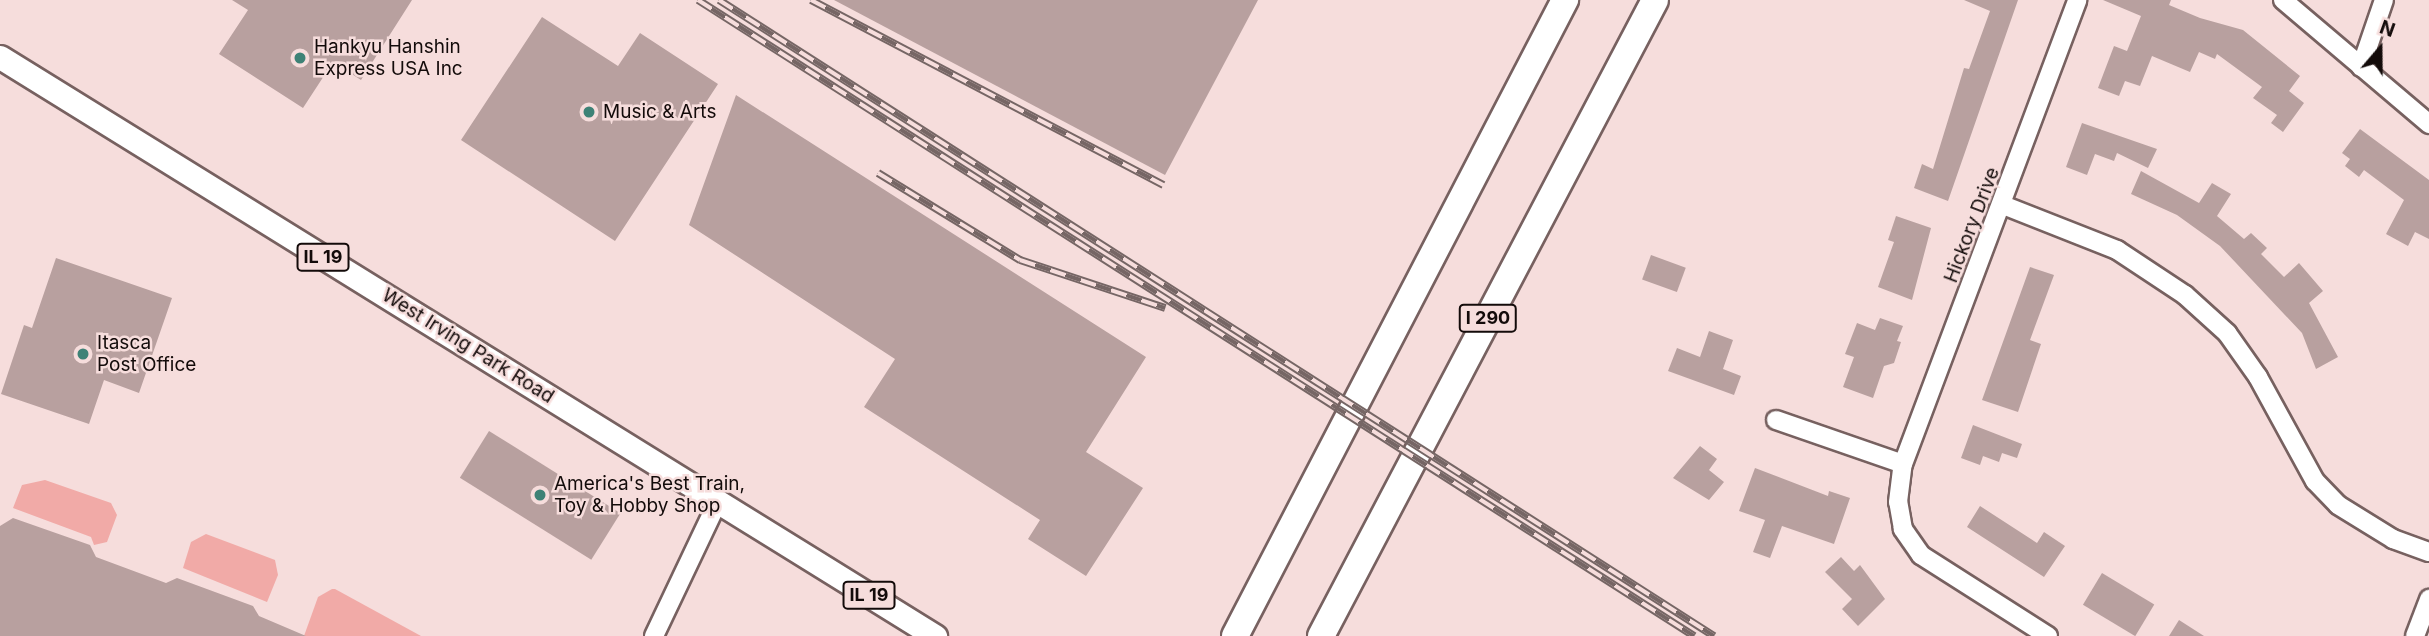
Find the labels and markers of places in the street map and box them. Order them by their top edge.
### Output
place label: Hankyu Hanshin Express USA Inc [314,36,463,80]
marker: Hankyu Hanshin Express USA Inc [292,50,308,66]
place label: Music & Arts [603,101,716,123]
marker: Music & Arts [581,104,597,120]
place label: Itasca Post Office [97,332,196,376]
marker: Itasca Post Office [75,346,91,362]
place label: America's Best Train, Toy & Hobby Shop [554,473,745,517]
marker: America's Best Train, Toy & Hobby Shop [532,487,548,503]

